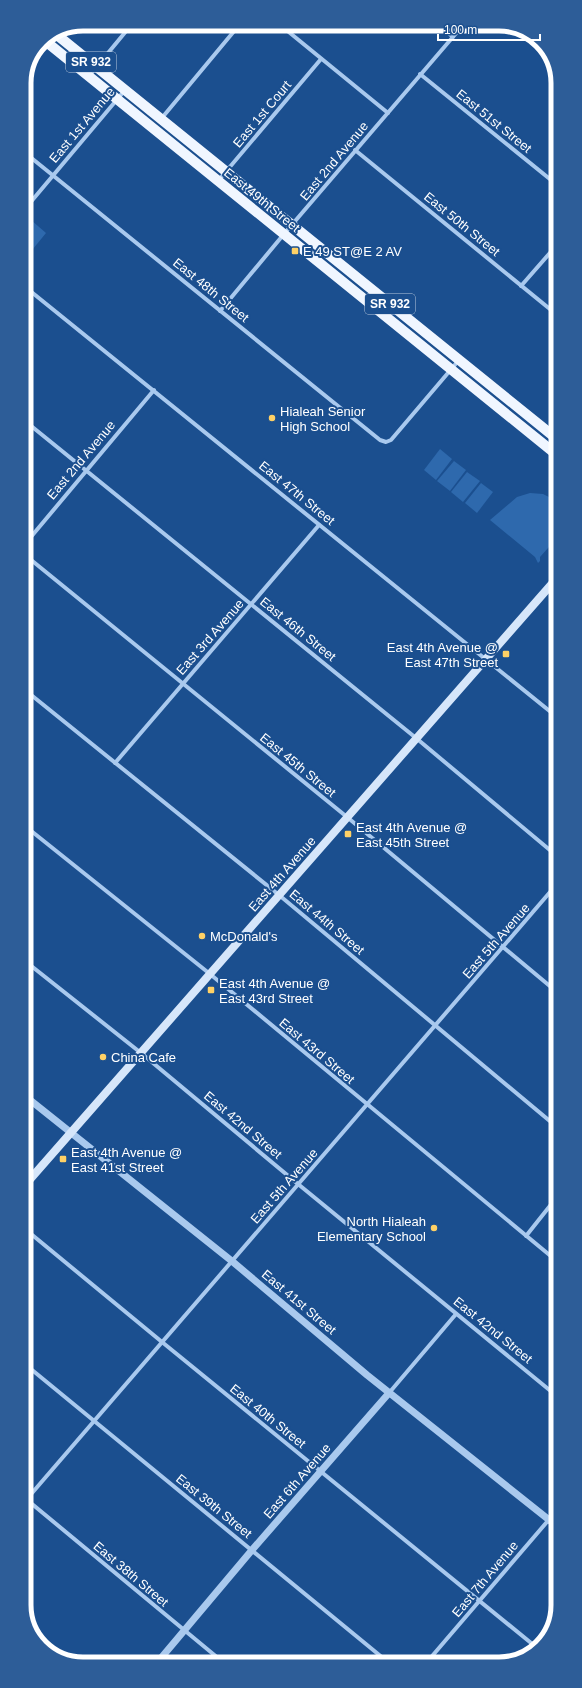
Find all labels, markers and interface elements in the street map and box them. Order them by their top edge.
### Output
scale bar [438,16,540,42]
text: 100 m [444,23,477,37]
road number: SR 932 [66,52,116,72]
street label: East 1st Court [230,77,294,150]
street label: East 1st Avenue [46,84,118,166]
street label: East 51st Street [453,86,535,156]
street label: East 2nd Avenue [297,119,371,203]
street label: East 49th Street [221,165,303,235]
street label: East 50th Street [421,189,503,259]
place label: E 49 ST@E 2 AV [303,244,402,259]
marker: E 49 ST@E 2 AV [290,246,300,256]
street label: East 48th Street [170,255,252,325]
road number: SR 932 [365,294,415,314]
place label: Hialeah Senior High School [280,404,366,434]
marker: Hialeah Senior High School [267,413,277,423]
street label: East 2nd Avenue [44,418,118,502]
street label: East 47th Street [256,458,338,528]
street label: East 46th Street [257,594,339,664]
street label: East 3rd Avenue [173,596,247,678]
place label: East 4th Avenue @ East 47th Street [387,640,498,670]
marker: East 4th Avenue @ East 47th Street [501,649,511,659]
street label: East 45th Street [257,730,339,800]
place label: East 4th Avenue @ East 45th Street [356,820,467,850]
marker: East 4th Avenue @ East 45th Street [343,829,353,839]
street label: East 4th Avenue [245,833,319,915]
street label: East 44th Street [286,886,368,958]
street label: East 5th Avenue [459,900,533,982]
place label: McDonald's [210,929,278,944]
marker: McDonald's [197,931,207,941]
place label: East 4th Avenue @ East 43rd Street [219,976,330,1006]
marker: East 4th Avenue @ East 43rd Street [206,985,216,995]
street label: East 43rd Street [276,1015,358,1087]
place label: China Cafe [111,1050,176,1065]
marker: China Cafe [98,1052,108,1062]
street label: East 42nd Street [201,1088,285,1162]
place label: East 4th Avenue @ East 41st Street [71,1145,182,1175]
street label: East 5th Avenue [247,1145,321,1227]
marker: East 4th Avenue @ East 41st Street [58,1154,68,1164]
place label: North Hialeah Elementary School [317,1214,426,1244]
marker: North Hialeah Elementary School [429,1223,439,1233]
street label: East 41st Street [259,1267,340,1338]
street label: East 42nd Street [451,1294,536,1367]
street label: East 40th Street [227,1381,309,1451]
street label: East 6th Avenue [260,1440,334,1522]
street label: East 39th Street [173,1471,255,1541]
street label: East 38th Street [90,1538,172,1610]
street label: East 7th Avenue [449,1538,521,1620]

